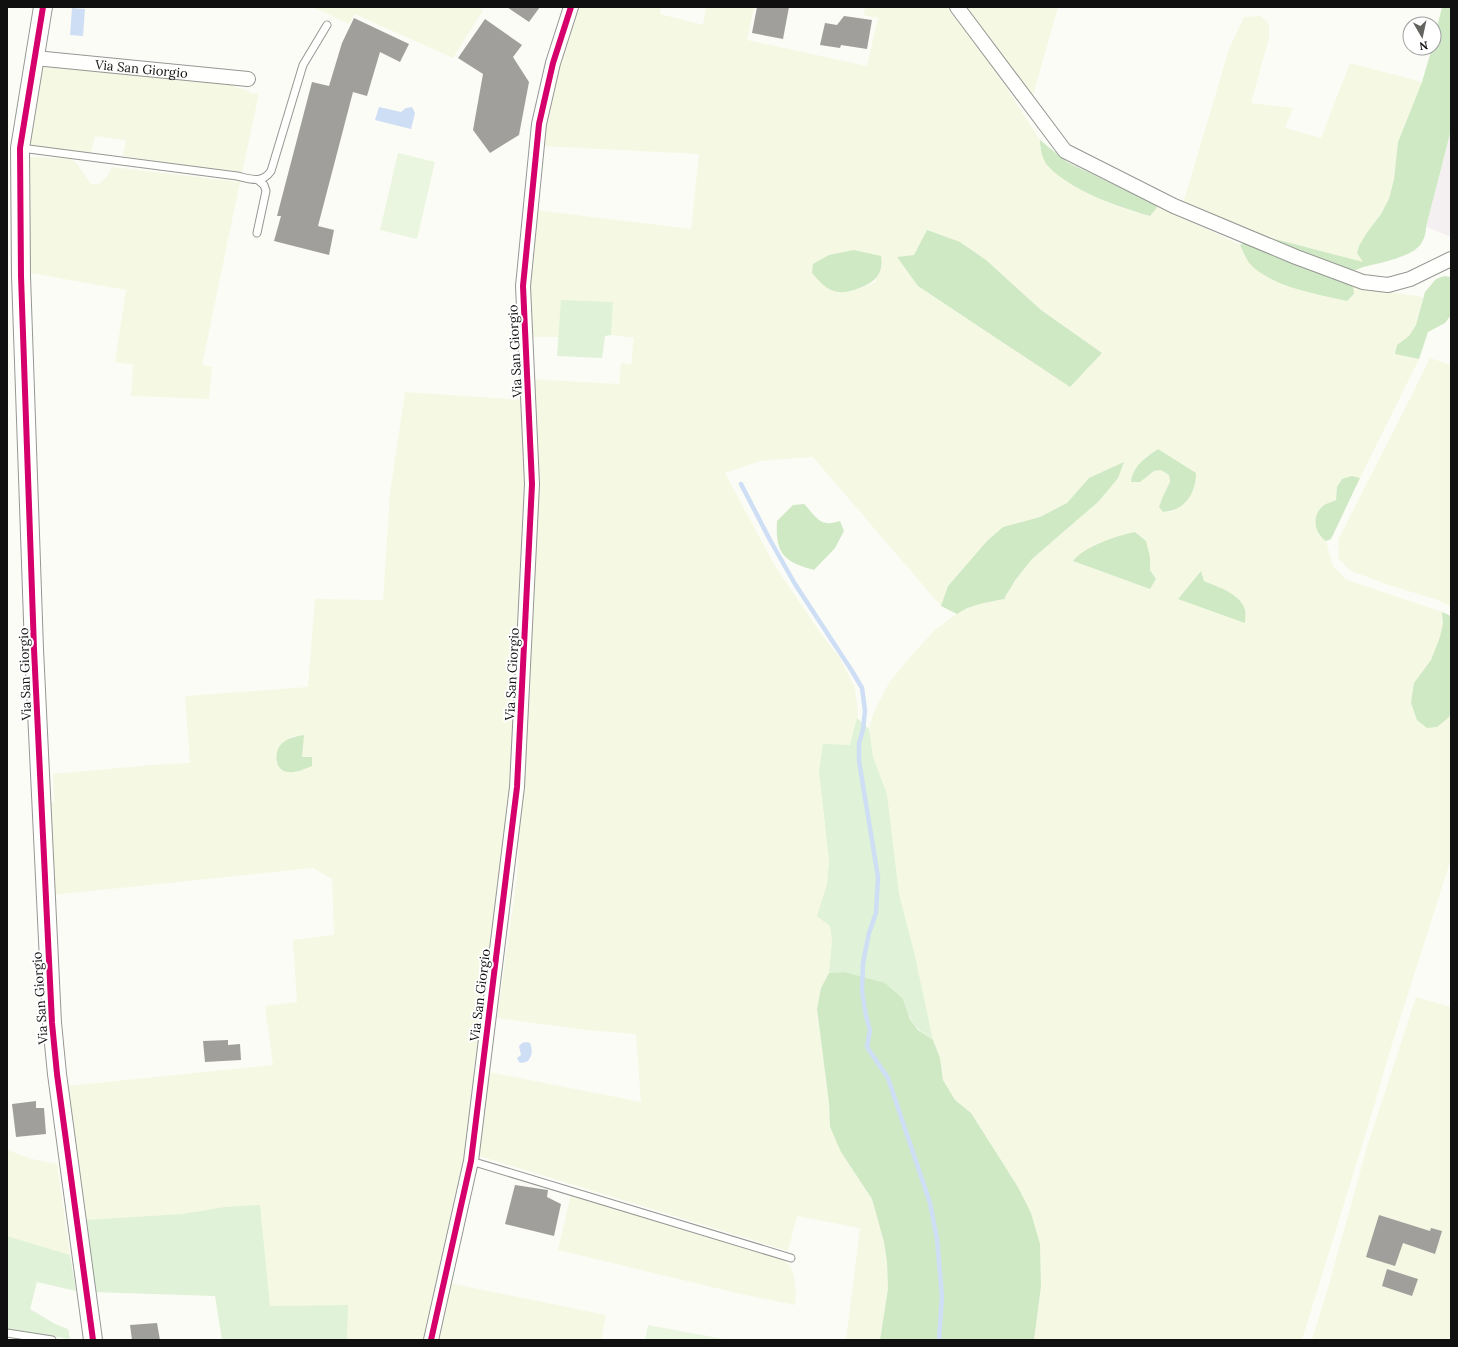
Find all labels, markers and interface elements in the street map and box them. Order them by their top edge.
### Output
north arrow [1402,16,1442,56]
text: N [1418,38,1429,54]
street label: Via San Giorgio [93,55,189,82]
street label: Via San Giorgio [504,304,526,399]
street label: Via San Giorgio [15,627,35,722]
street label: Via San Giorgio [501,627,523,722]
street label: Via San Giorgio [466,947,494,1043]
street label: Via San Giorgio [28,951,52,1046]

